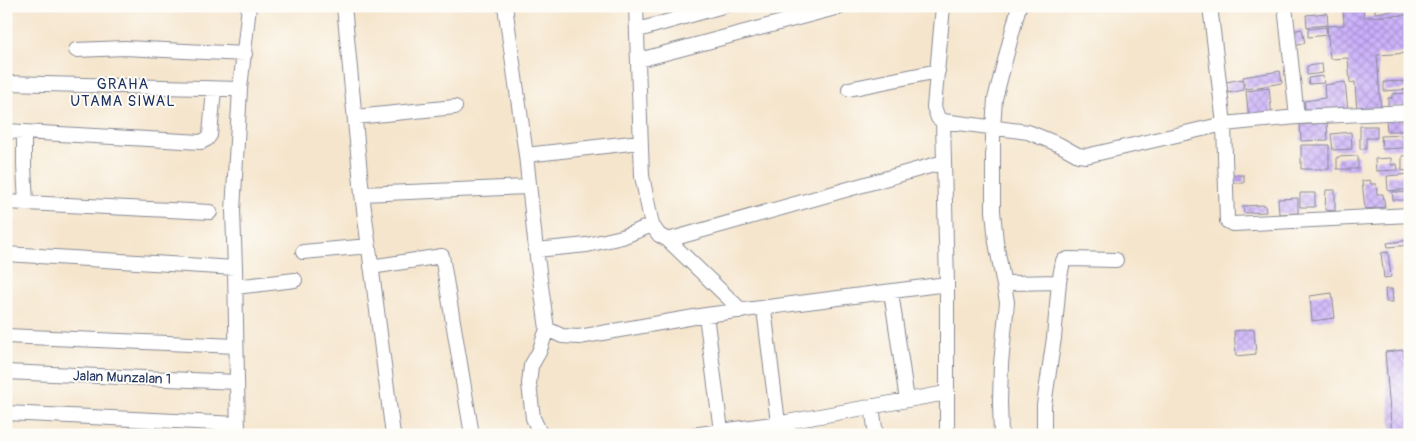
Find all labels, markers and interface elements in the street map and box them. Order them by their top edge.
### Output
district label: GRAHA UTAMA SIWAL [70,75,176,111]
street label: Jalan Munzalan 1 [73,367,171,388]

